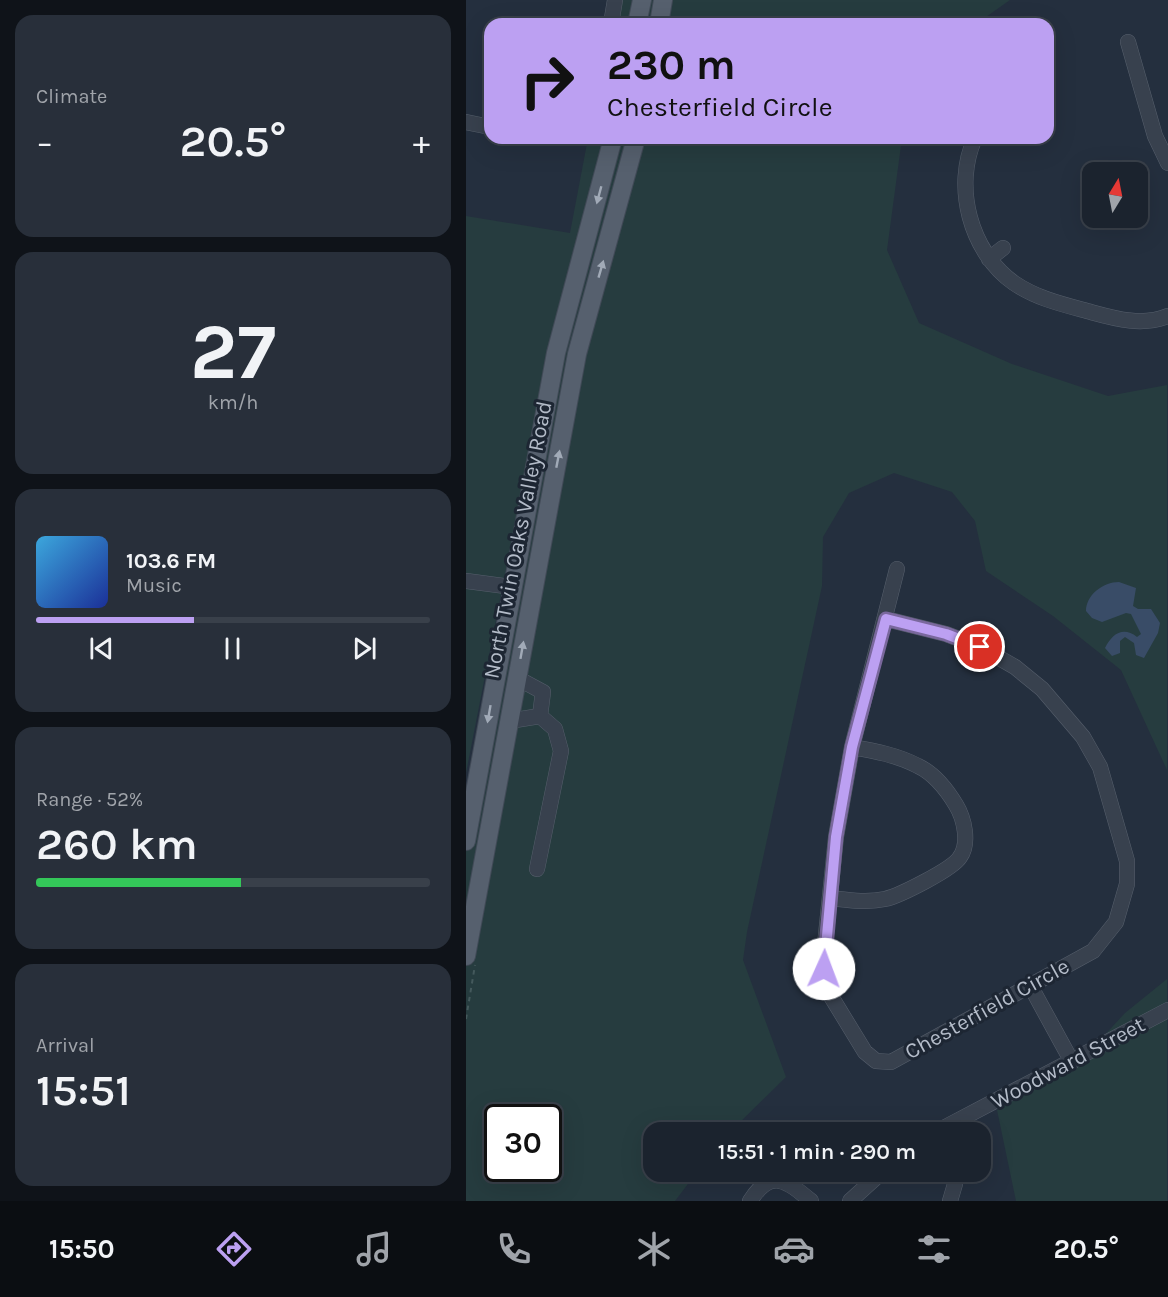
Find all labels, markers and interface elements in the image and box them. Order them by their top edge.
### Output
text: 230 m [607,40,736,90]
icon: right [508,42,586,120]
text: Climate [36,85,107,108]
text: Chesterfield Circle [607,91,833,123]
text: 20.5° [180,115,286,167]
text: − [36,123,53,161]
text: + [413,123,430,161]
north arrow [1082,162,1148,228]
map controls [1082,162,1148,228]
one-way arrow [593,186,603,204]
one-way arrow [597,260,607,278]
text: 27 [190,306,276,398]
text: km/h [208,391,258,414]
street label: North Twin Oaks Valley Road [478,399,558,681]
one-way arrow [554,449,563,468]
text: 103.6 FM [126,548,216,574]
text: Music [126,574,182,597]
pin [954,621,1005,672]
icon: arrive [963,630,996,663]
icon: previous [85,632,118,665]
icon: pause [216,632,249,665]
icon: next [348,632,381,665]
one-way arrow [518,641,527,660]
one-way arrow [484,705,493,724]
text: Range · 52% [36,788,143,811]
text: 260 km [36,818,198,870]
position arrow [792,937,856,1001]
street label: Chesterfield Circle [900,953,1074,1065]
street label: Woodward Street [987,1011,1149,1115]
text: Arrival [36,1034,95,1057]
text: 15:51 [36,1064,131,1116]
speed limit sign: 30 [484,1104,562,1182]
text: 15:51 · 1 min · 290 m [718,1139,916,1165]
icon: directions [213,1228,255,1270]
icon: music [353,1228,395,1270]
icon: phone [493,1228,535,1270]
icon: climate [633,1228,675,1270]
icon: car [773,1228,815,1270]
icon: filters [913,1228,955,1270]
text: 15:50 [49,1233,114,1265]
text: 20.5° [1053,1233,1119,1265]

